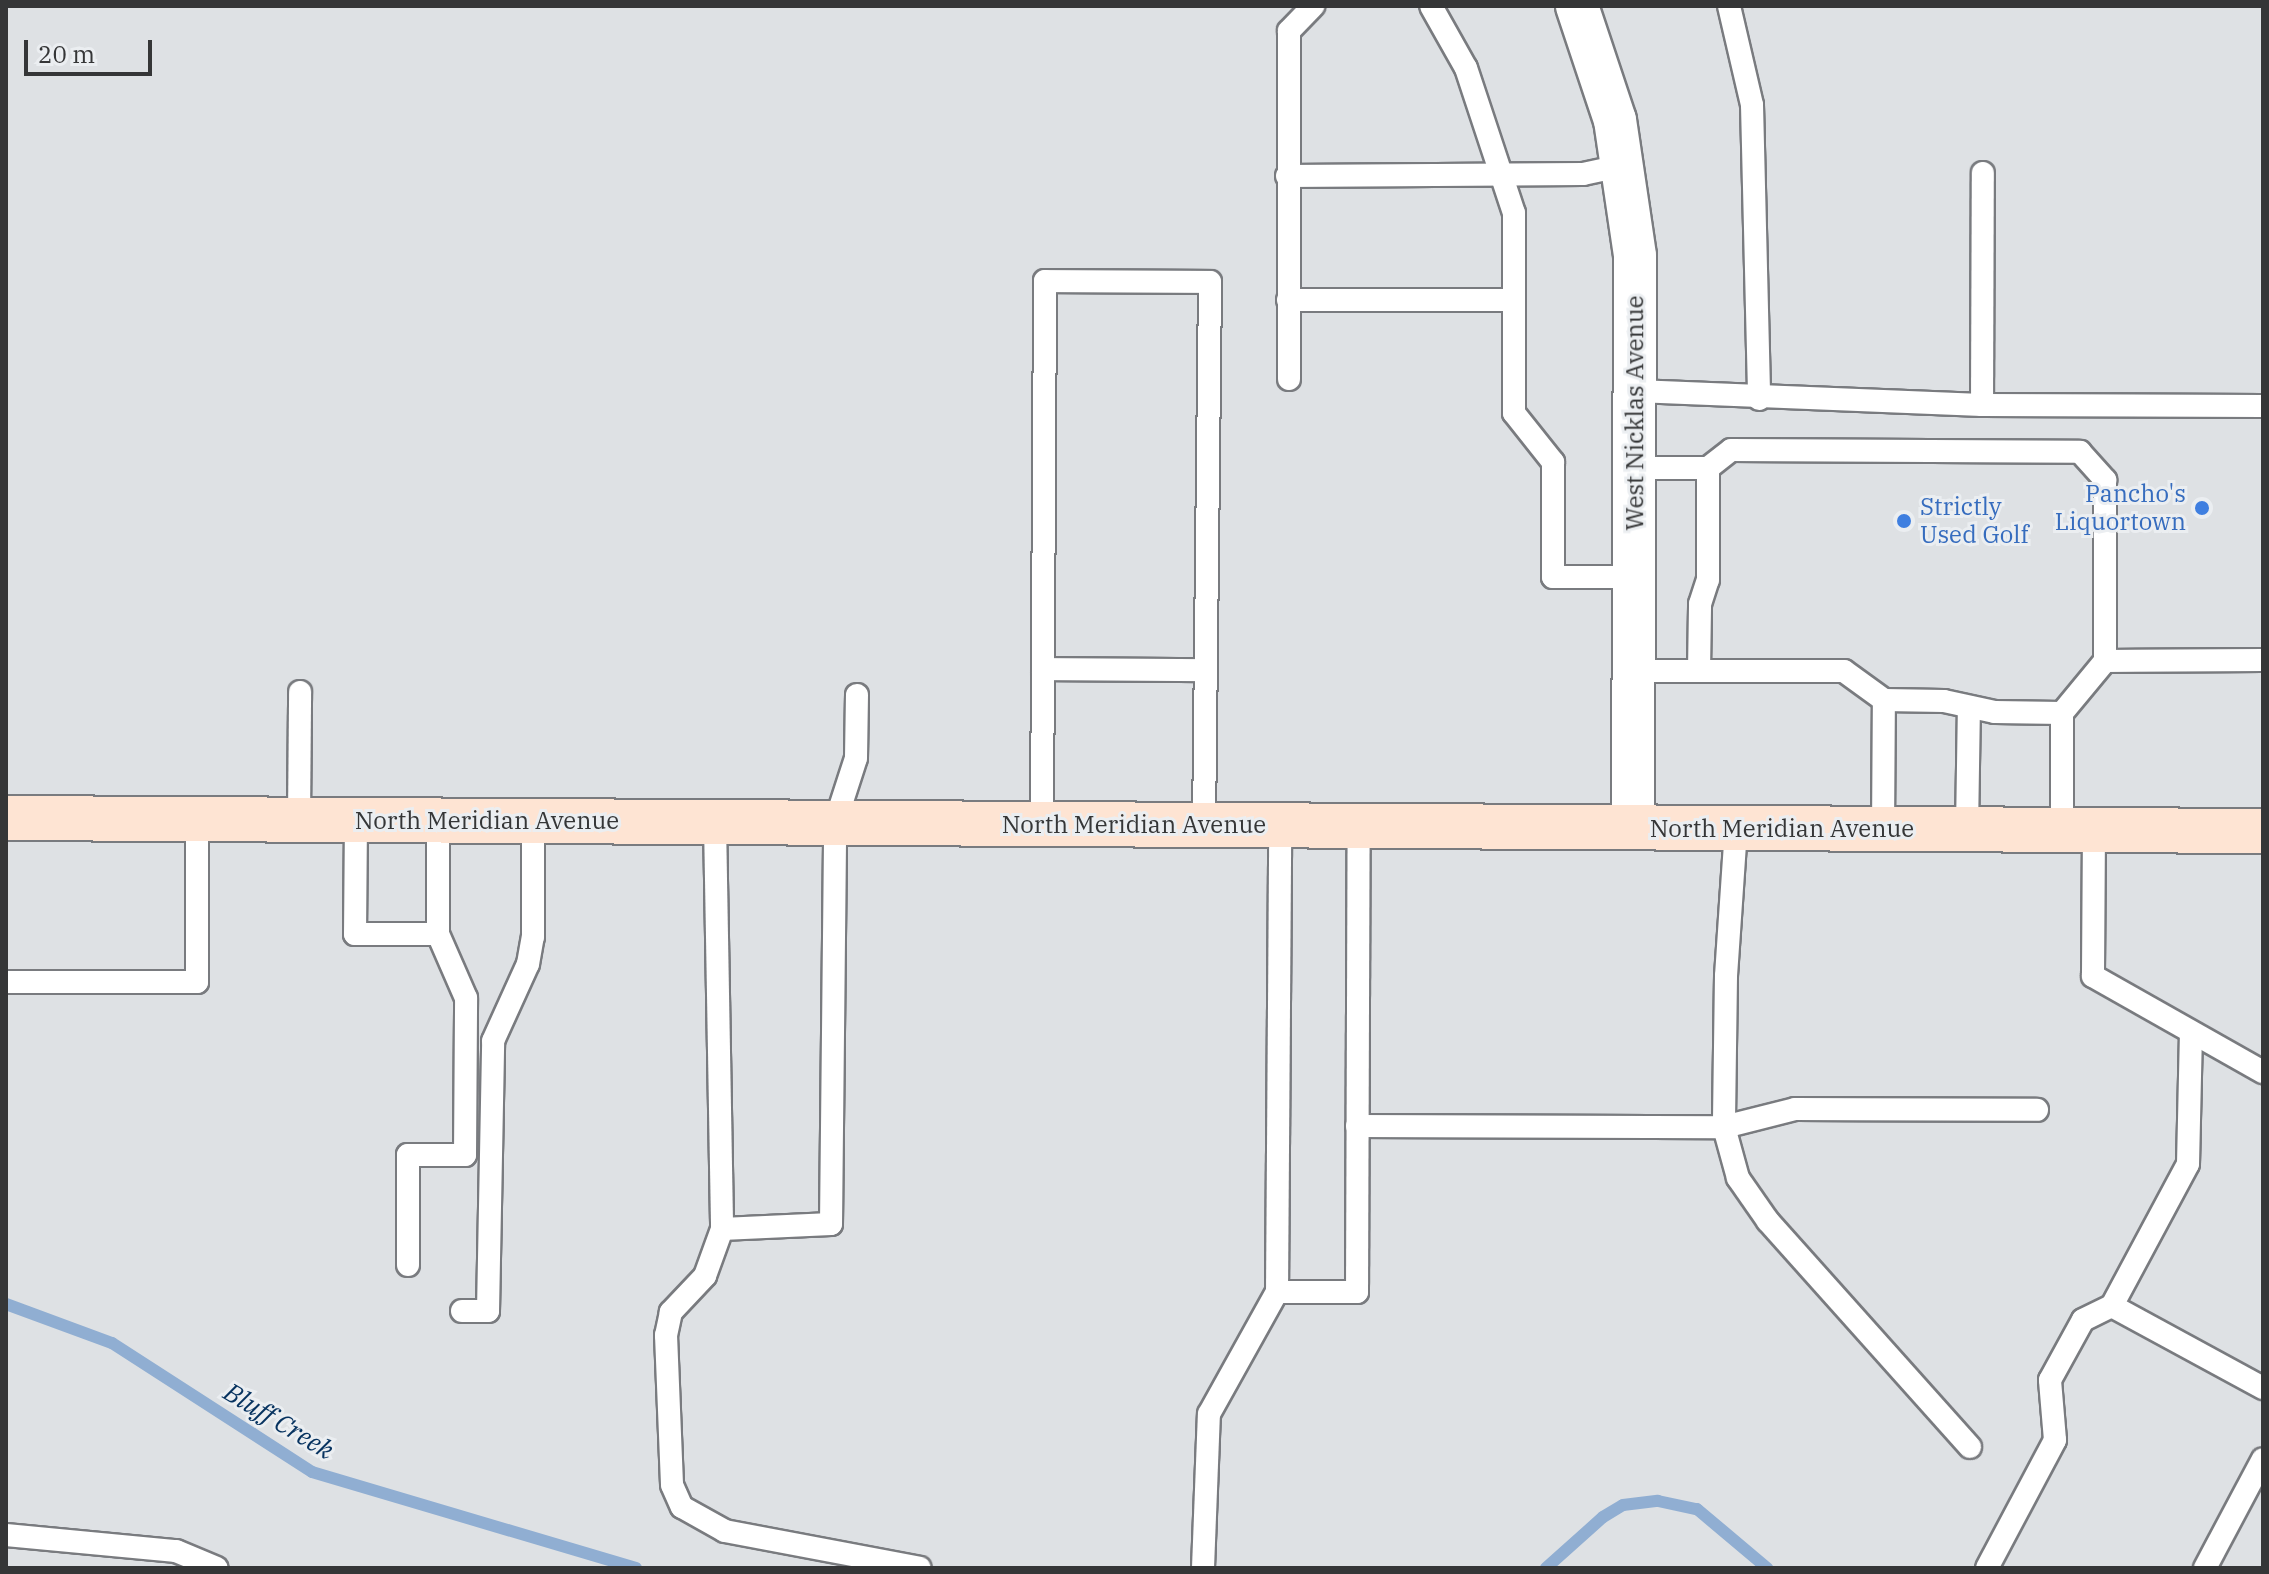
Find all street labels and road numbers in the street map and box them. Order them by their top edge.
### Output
street label: West Nicklas Avenue [1621,295,1649,531]
street label: North Meridian Avenue [355,807,619,835]
street label: North Meridian Avenue [1002,811,1266,839]
street label: North Meridian Avenue [1650,815,1914,843]

